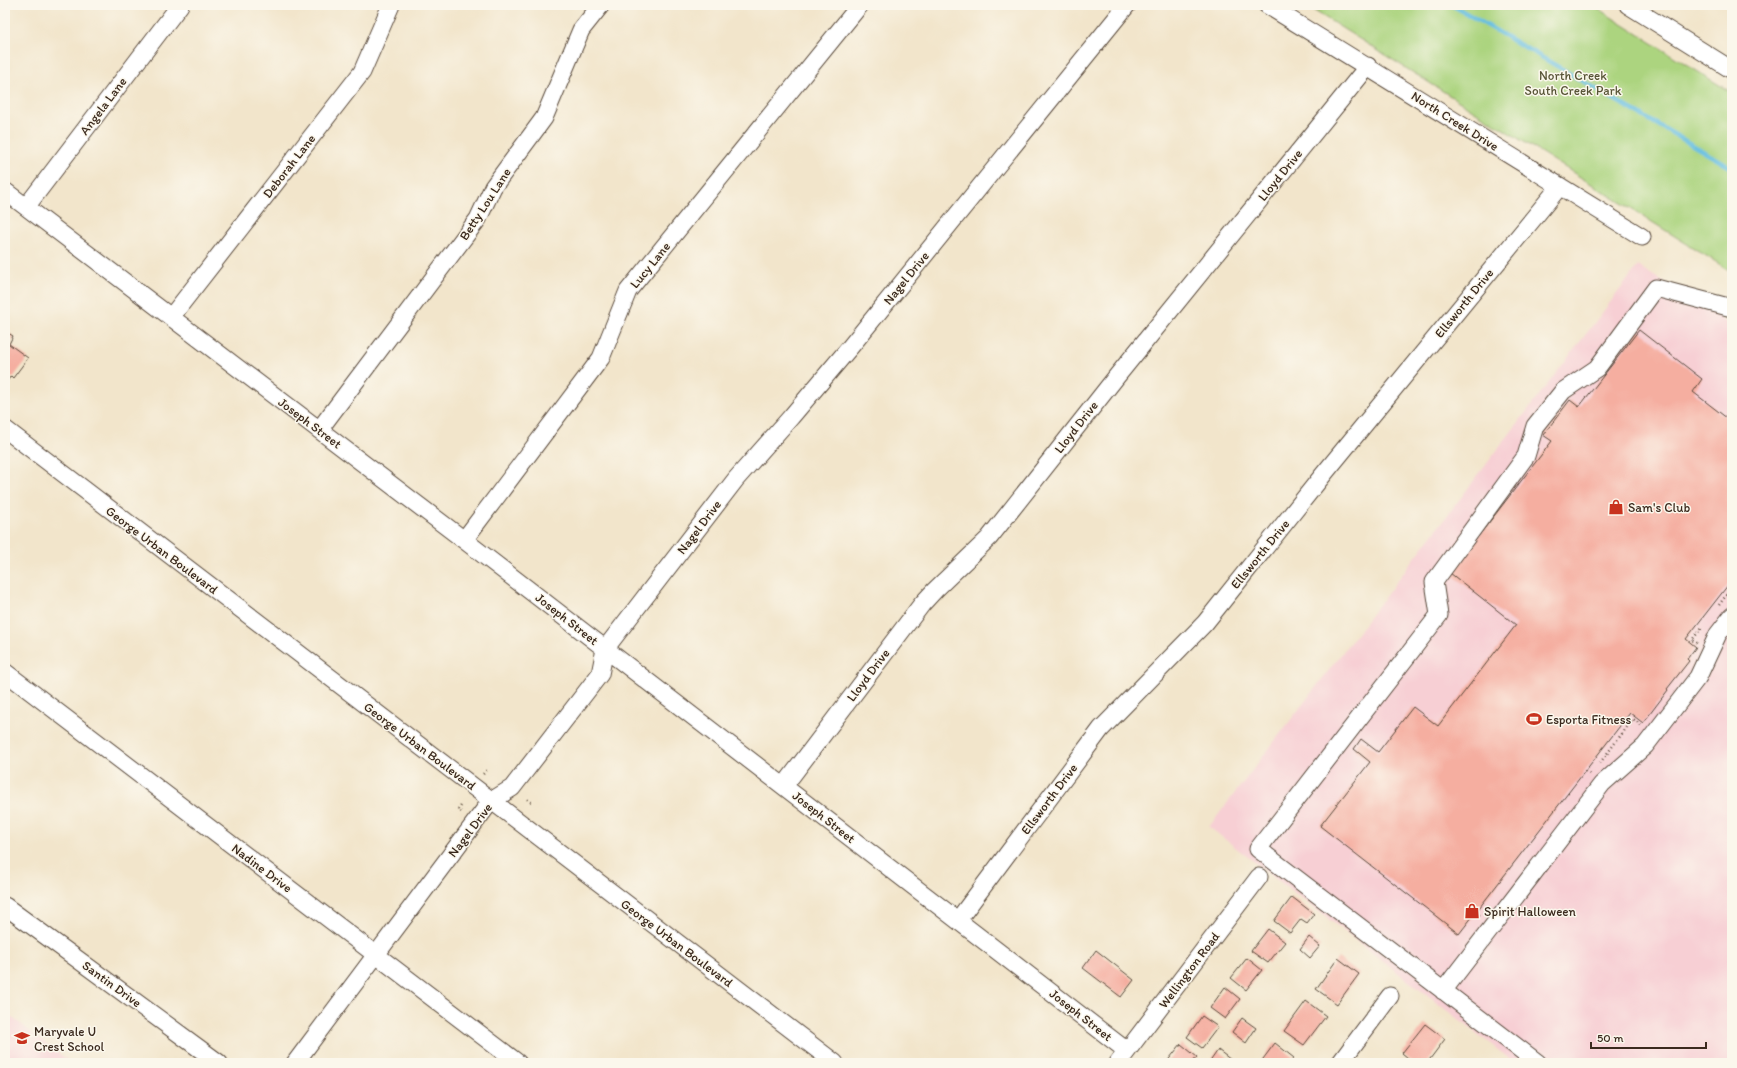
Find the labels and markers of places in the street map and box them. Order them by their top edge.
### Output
shop icon: Sam's Club [1607,498,1625,516]
place label: Sam's Club [1628,500,1690,515]
sports icon: Esporta Fitness [1525,710,1543,728]
place label: Esporta Fitness [1546,712,1632,727]
shop icon: Spirit Halloween [1463,902,1481,920]
place label: Spirit Halloween [1484,904,1577,919]
place label: Maryvale U Crest School [34,1024,105,1054]
school or university icon: Maryvale U Crest School [13,1029,31,1047]

